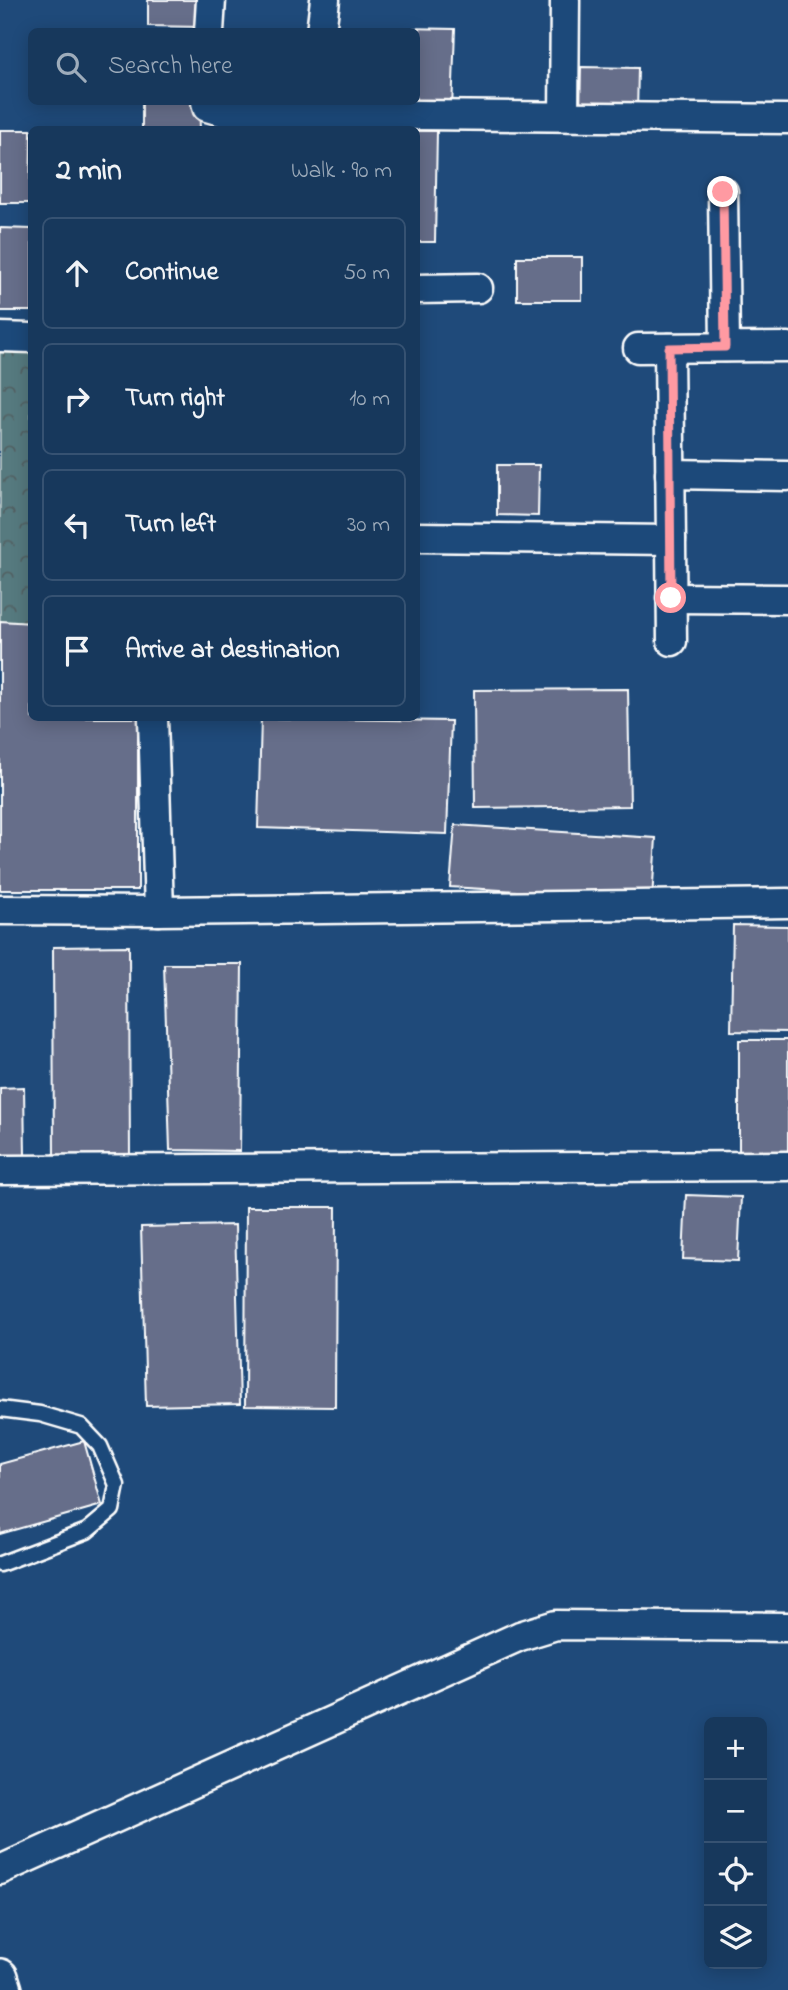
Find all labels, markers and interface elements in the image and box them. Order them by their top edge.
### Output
search box [28,28,420,105]
icon: search [52,48,90,86]
text: Search here [108,48,233,86]
text: 2 min [56,150,122,194]
text: Walk · 90 m [291,155,392,188]
route end [707,176,738,207]
icon: ahead [58,254,96,292]
text: Continue [125,254,218,292]
text: 50 m [343,257,390,290]
icon: right [58,380,96,418]
text: Turn right [125,380,225,418]
text: 10 m [349,383,390,416]
icon: left [58,506,96,544]
text: Turn left [125,506,216,544]
text: 30 m [347,509,390,542]
route start [655,582,686,613]
icon: arrive [58,632,96,670]
text: Arrive at destination [125,632,340,670]
map controls [704,1717,767,1969]
button: + [704,1717,767,1780]
button: − [704,1780,767,1843]
button: locate [704,1843,767,1906]
button: layers [704,1906,767,1969]

